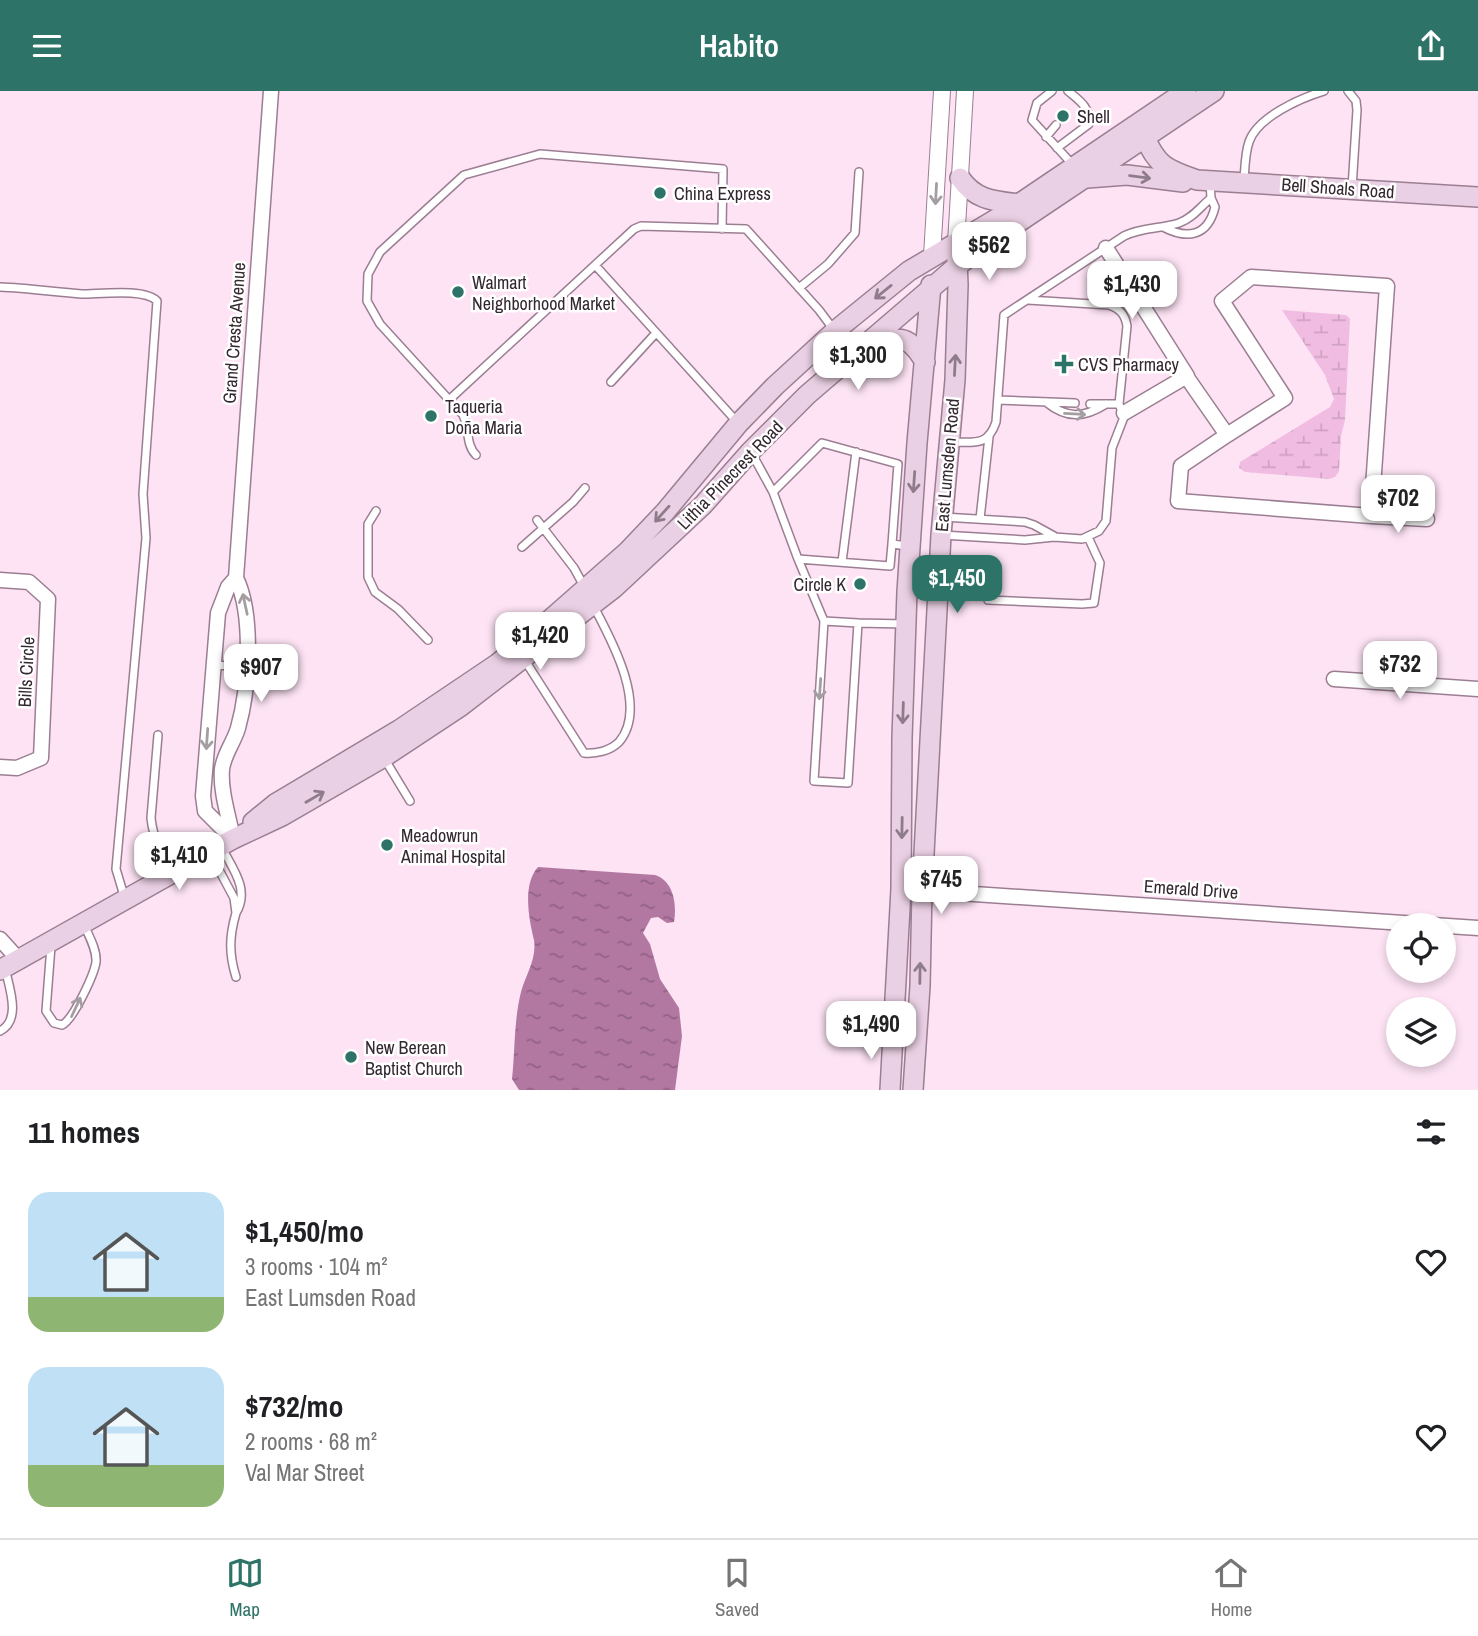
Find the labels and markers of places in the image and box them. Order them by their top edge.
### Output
place label: Shell [1077,104,1110,129]
marker: Shell [1055,108,1071,124]
place label: China Express [674,181,771,206]
marker: China Express [652,185,668,201]
pin: $562 [948,223,1030,282]
pin: $1,430 [1075,261,1189,321]
place label: Walmart Neighborhood Market [472,270,615,316]
marker: Walmart Neighborhood Market [450,284,466,300]
pin: $1,300 [801,333,915,392]
place label: CVS Pharmacy [1078,352,1180,377]
marker: CVS Pharmacy [1056,356,1072,372]
place label: Taqueria Doña Maria [445,394,522,440]
marker: Taqueria Doña Maria [423,408,439,424]
pin: $702 [1357,475,1439,535]
pin: $1,450 [900,555,1014,615]
place label: Circle K [794,572,846,597]
marker: Circle K [852,576,868,592]
pin: $1,420 [483,613,597,672]
pin: $732 [1359,641,1441,701]
pin: $907 [220,645,302,704]
place label: Meadowrun Animal Hospital [400,823,505,869]
pin: $1,410 [122,833,236,892]
marker: Meadowrun Animal Hospital [379,837,395,853]
pin: $745 [900,857,982,916]
pin: $1,490 [814,1002,928,1061]
place label: New Berean Baptist Church [365,1035,463,1081]
marker: New Berean Baptist Church [343,1049,359,1065]

